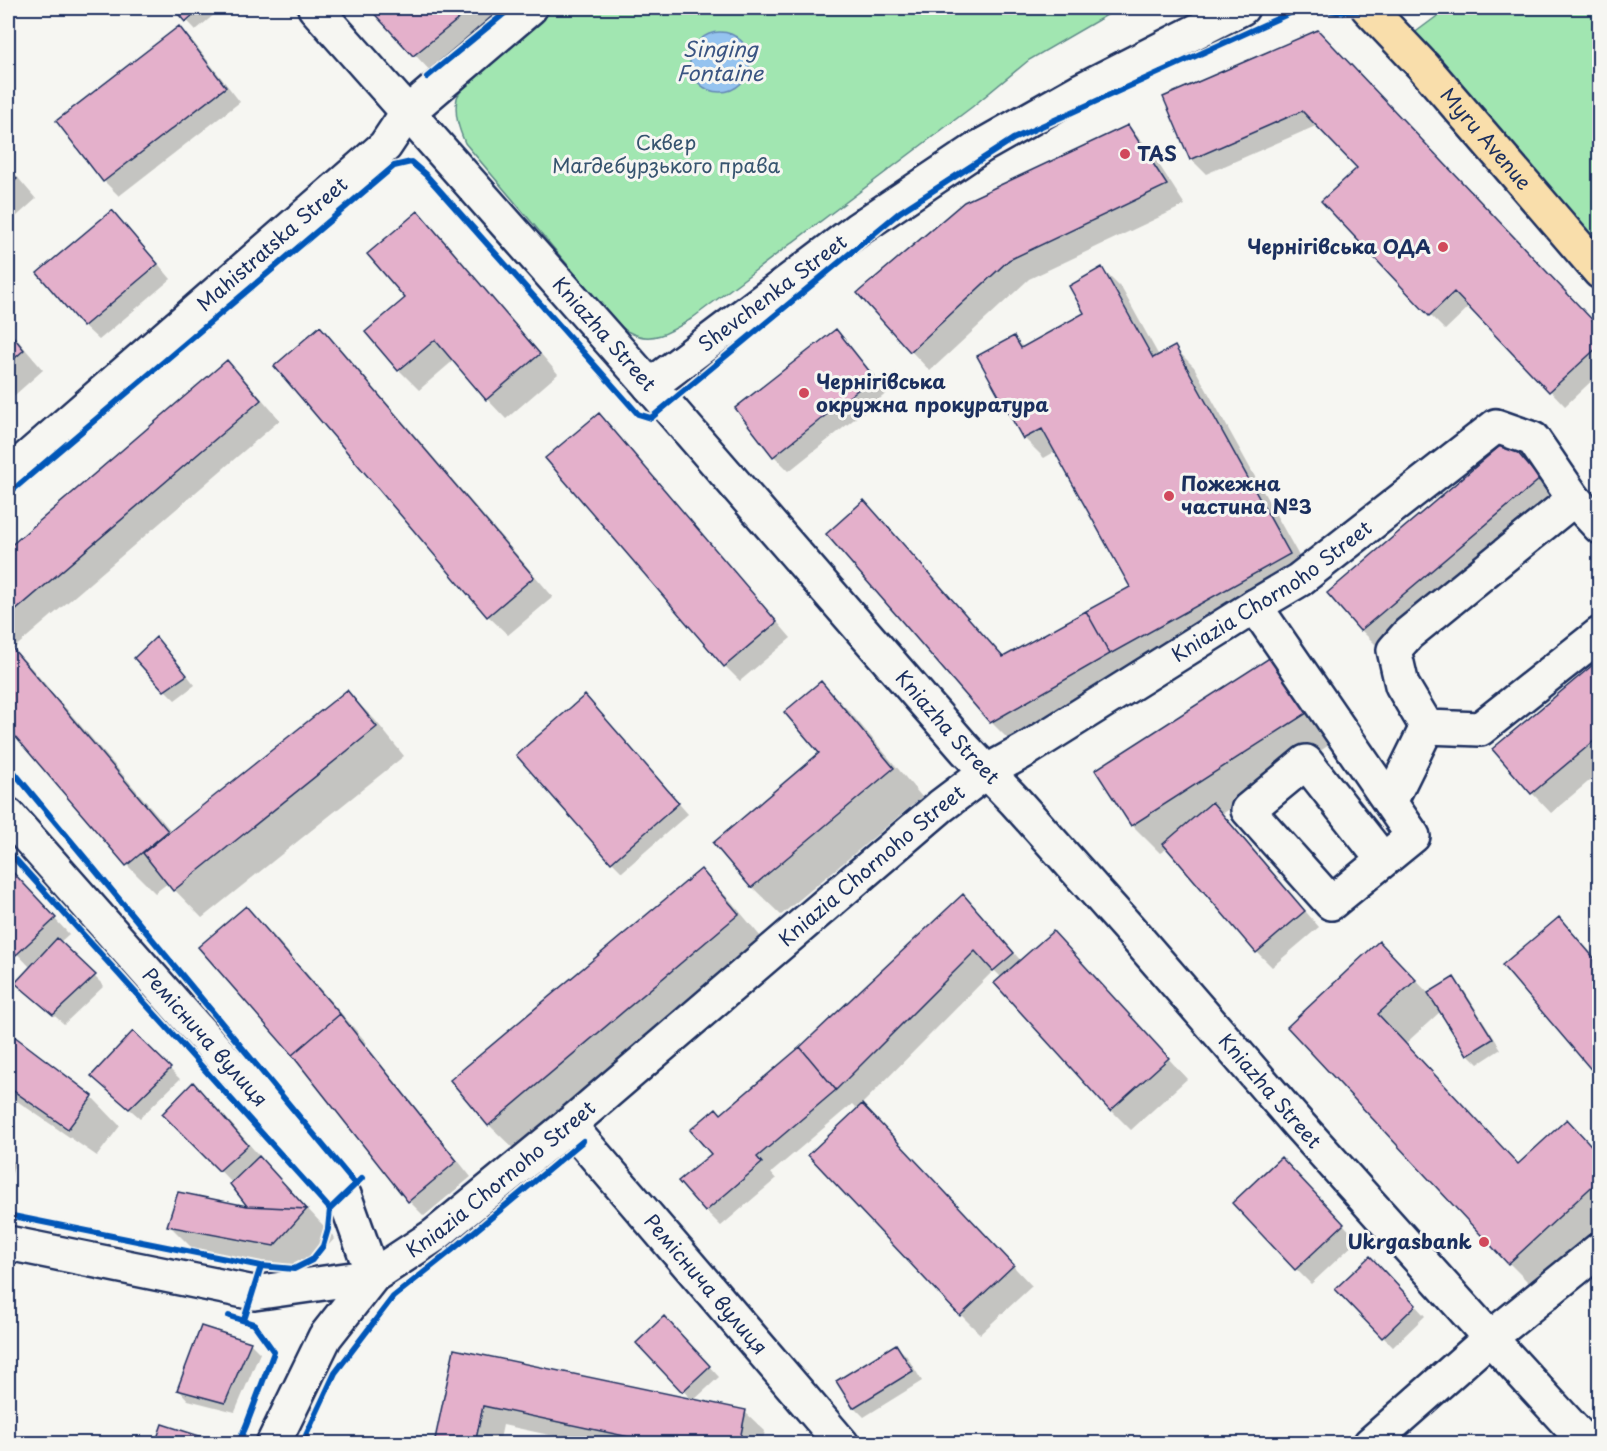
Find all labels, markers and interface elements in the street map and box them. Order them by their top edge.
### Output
water label: Singing Fontaine [677,32,765,88]
street label: Myru Avenue [1434,80,1539,196]
park label: Сквер Магдебурзького права [552,127,781,180]
place label: TAS [1137,138,1177,168]
marker: TAS [1118,147,1132,161]
street label: Mahistratska Street [190,169,354,318]
street label: Shevchenka Street [692,226,853,358]
place label: Чернігівська ОДА [1247,231,1431,261]
marker: Чернігівська ОДА [1436,240,1450,254]
street label: Kniazha Street [546,270,664,397]
place label: Чернігівська окружна прокуратура [816,366,1049,419]
marker: Чернігівська окружна прокуратура [797,386,811,400]
place label: Пожежна частина №3 [1181,468,1312,521]
marker: Пожежна частина №3 [1162,489,1176,503]
street label: Kniazia Chornoho Street [1165,513,1378,669]
street label: Kniazha Street [889,663,1007,791]
street label: Kniazia Chornoho Street [772,777,971,953]
street label: Реміснича вулиця [136,961,275,1113]
street label: Kniazha Street [1212,1026,1329,1155]
street label: Kniazia Chornoho Street [399,1093,602,1264]
street label: Реміснича вулиця [637,1207,775,1361]
place label: Ukrgasbank [1347,1226,1473,1256]
marker: Ukrgasbank [1477,1235,1491,1249]

